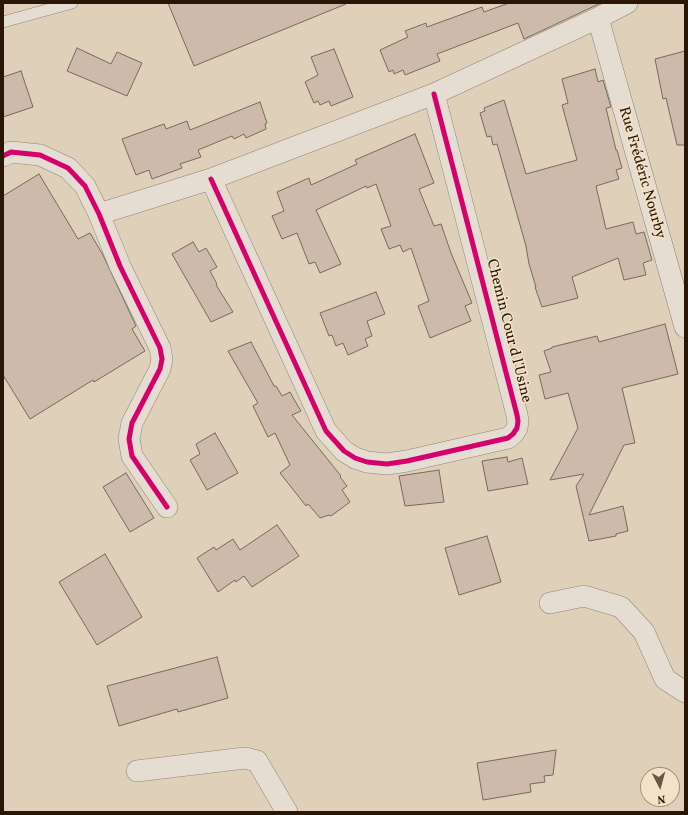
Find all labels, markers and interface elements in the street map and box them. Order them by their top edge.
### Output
street label: Rue Frédéric Nourby [614,105,668,241]
street label: Chemin Cour d l'Usine [481,257,535,405]
north arrow [640,767,680,807]
text: N [656,791,666,806]

